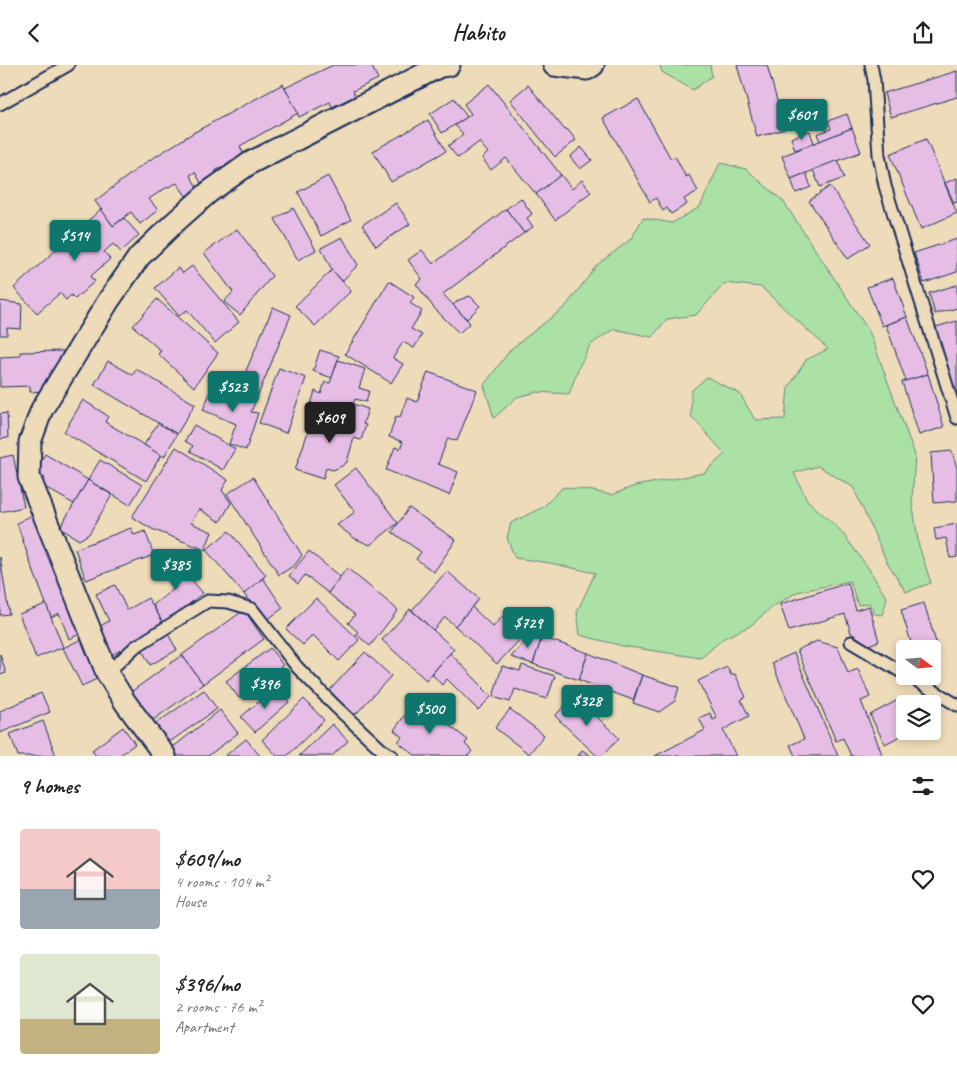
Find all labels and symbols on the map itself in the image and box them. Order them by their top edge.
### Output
pin: $601 [772,99,832,141]
pin: $514 [45,219,105,262]
pin: $523 [203,371,263,413]
pin: $609 [300,401,360,444]
pin: $385 [146,549,206,591]
pin: $729 [498,607,558,649]
north arrow [896,640,941,685]
pin: $396 [235,667,295,710]
pin: $328 [557,685,617,727]
pin: $500 [400,693,460,735]

